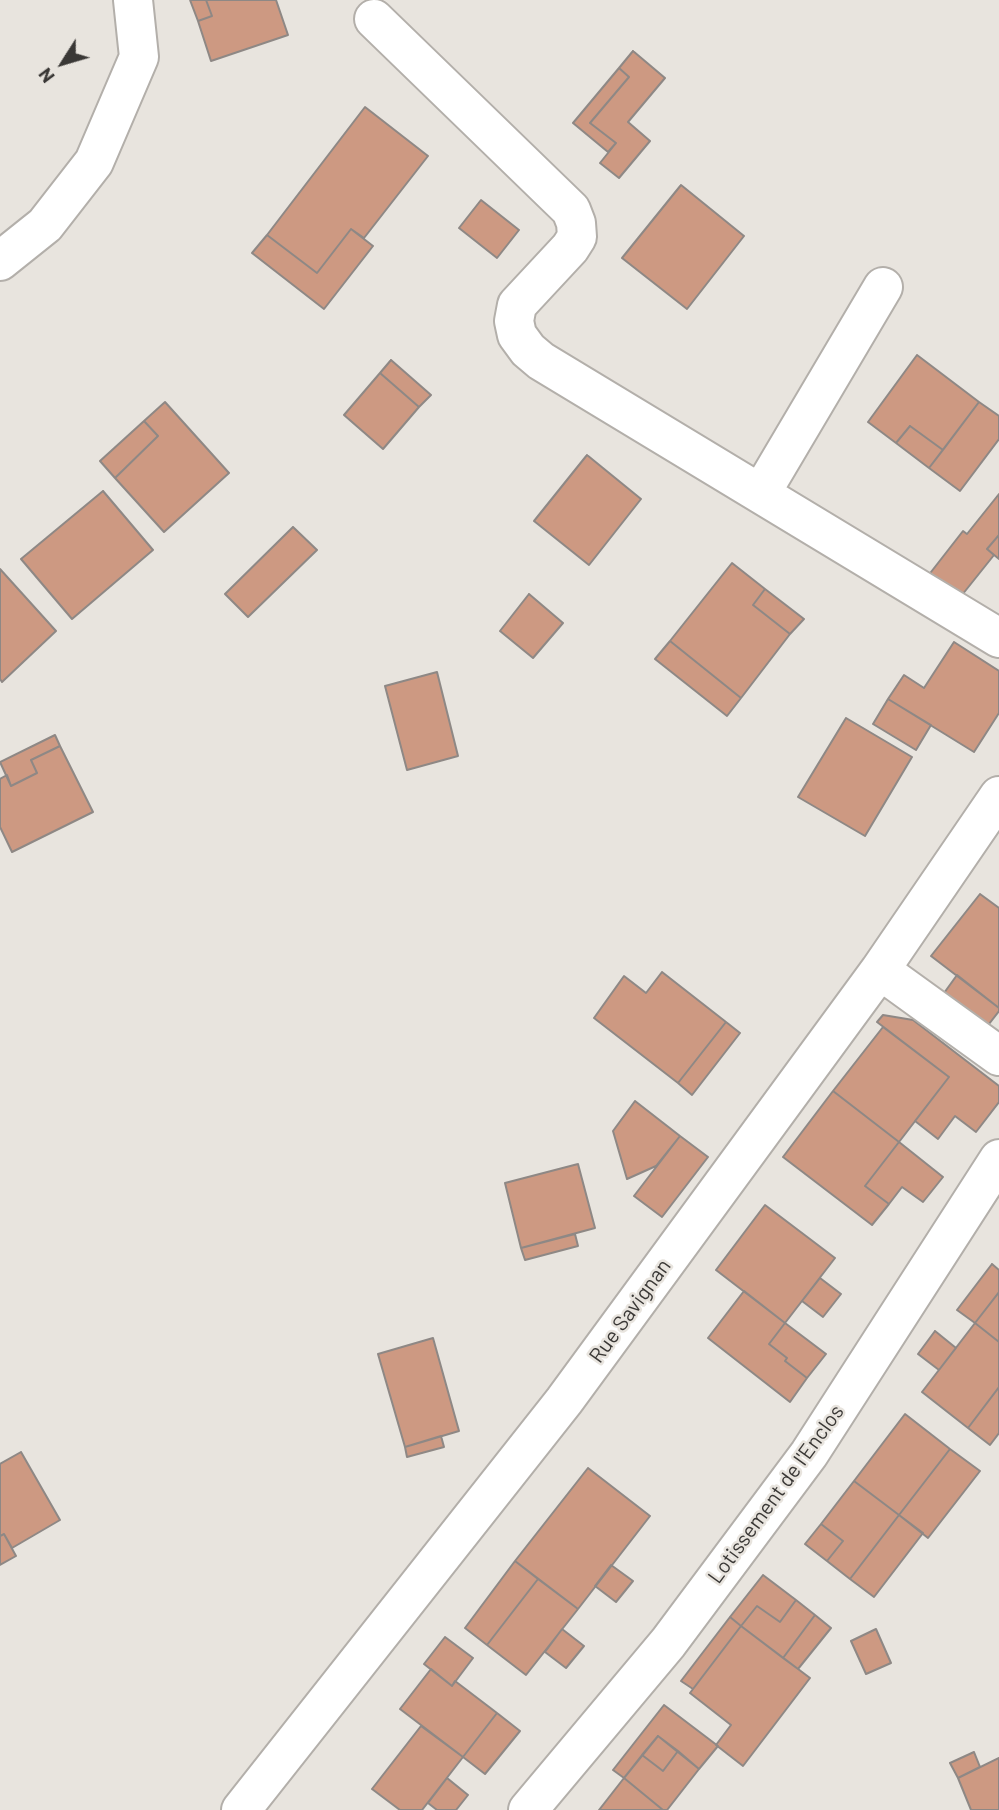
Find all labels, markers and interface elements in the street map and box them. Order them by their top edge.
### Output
north arrow [28,28,98,98]
text: N [33,64,59,88]
street label: Rue Savignan [584,1254,676,1368]
street label: Lotissement de l'Enclos [703,1400,849,1588]

